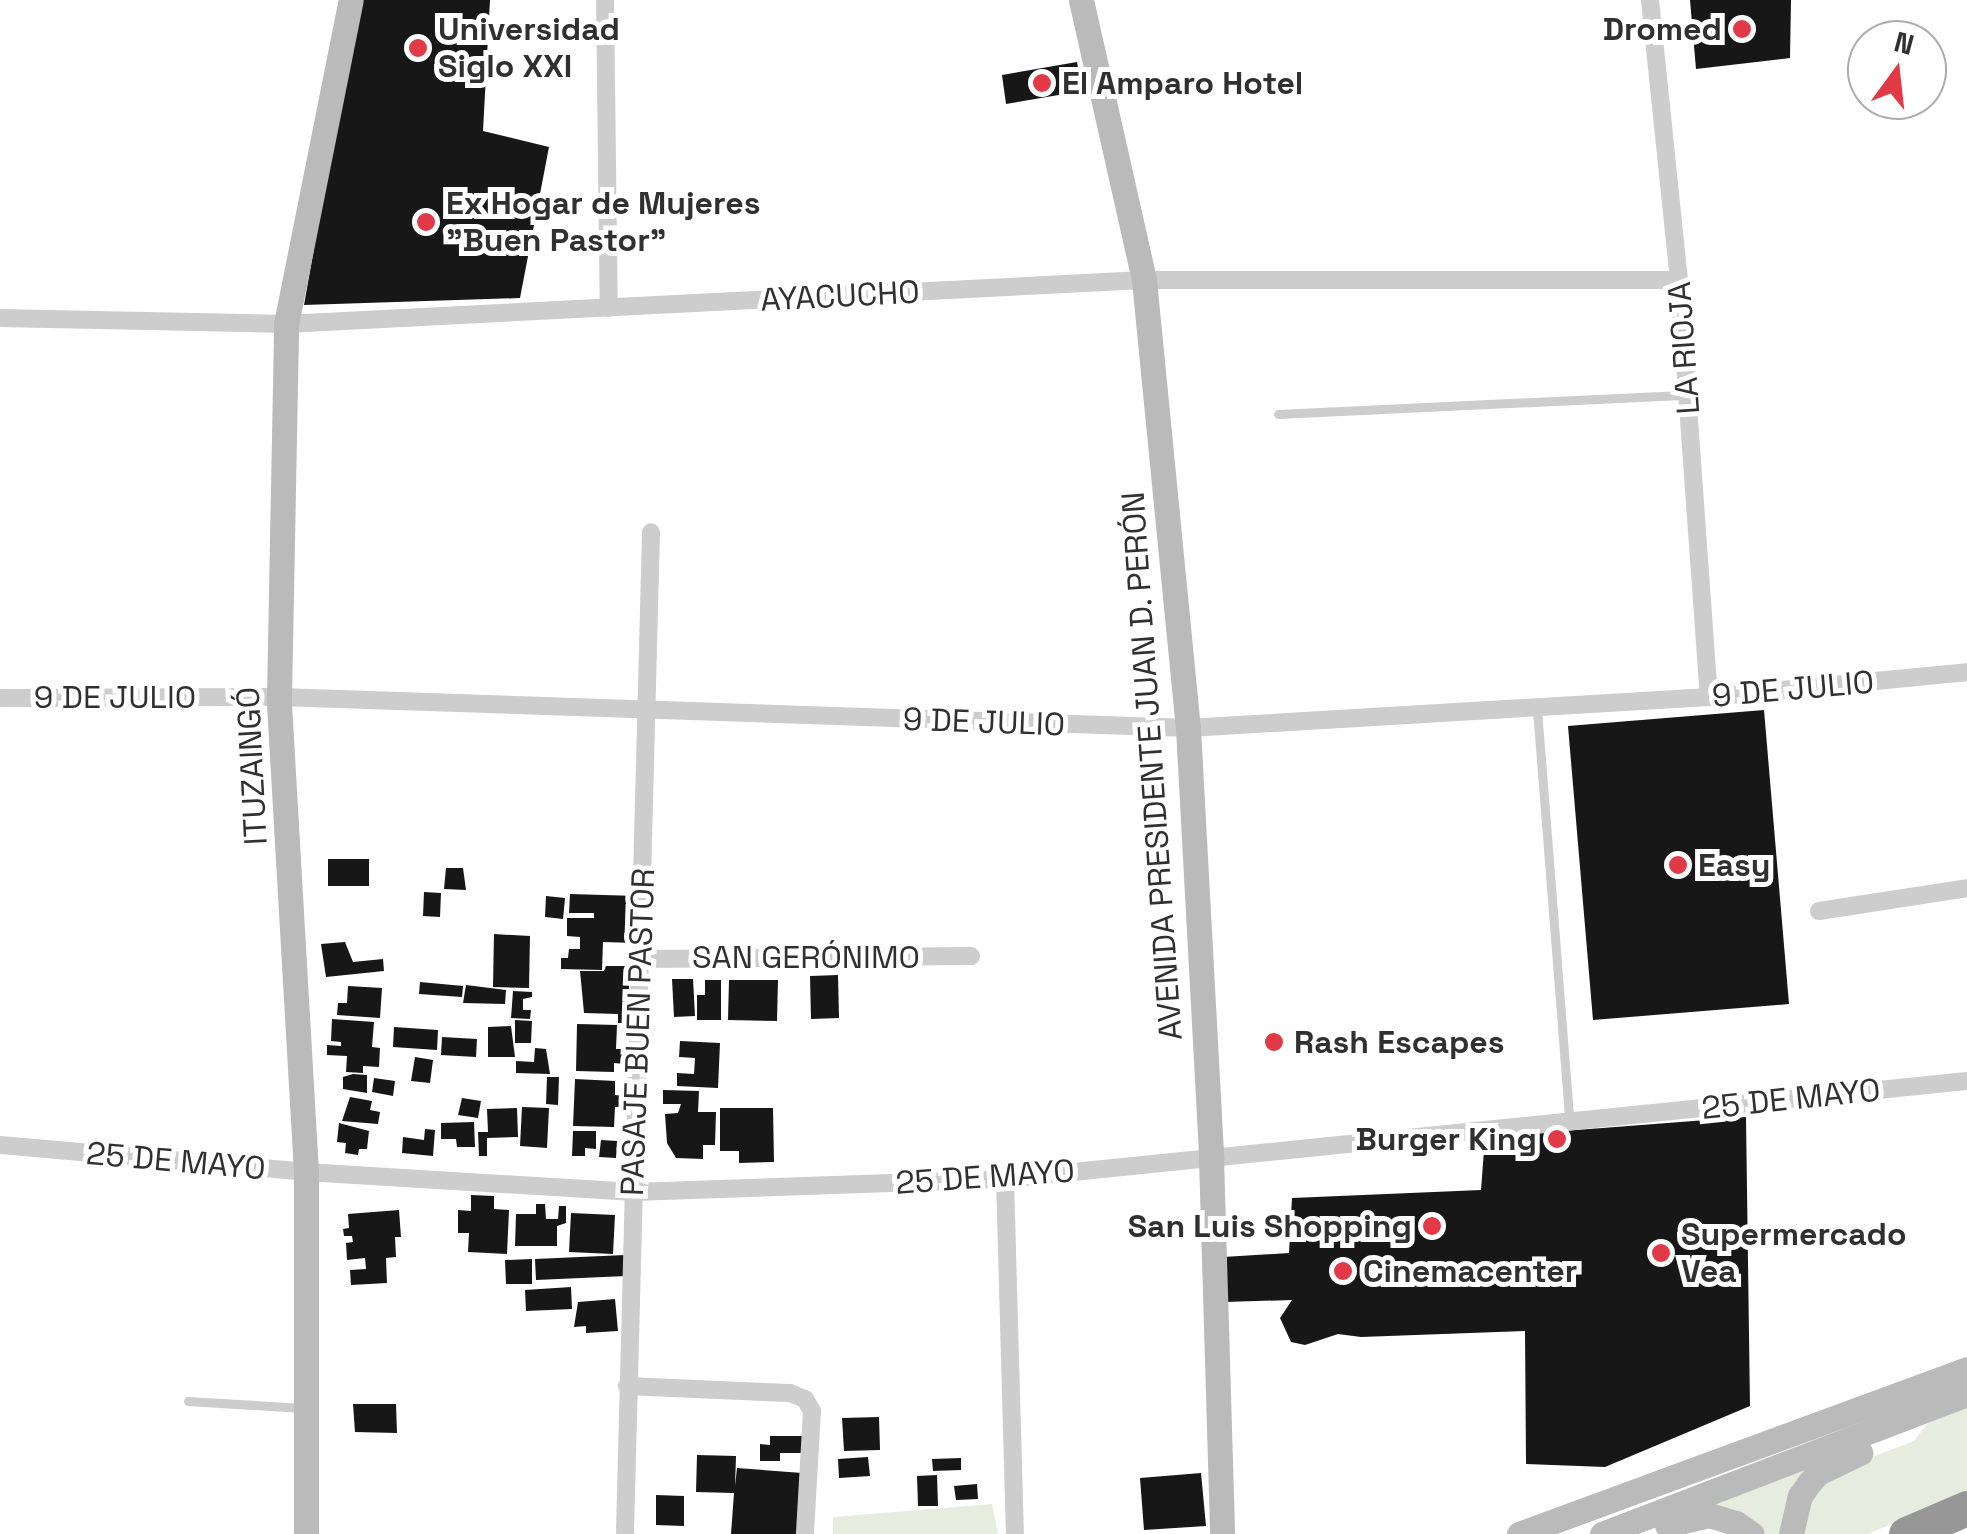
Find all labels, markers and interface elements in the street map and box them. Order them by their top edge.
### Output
place label: Dromed [1603,10,1722,48]
place label: Universidad Siglo XXI [438,11,620,86]
marker: Dromed [1731,18,1753,40]
north arrow [1847,20,1947,120]
text: N [1891,23,1918,63]
marker: Universidad Siglo XXI [407,37,429,59]
place label: El Amparo Hotel [1062,64,1304,102]
marker: El Amparo Hotel [1031,72,1053,94]
place label: Ex Hogar de Mujeres "Buen Pastor" [446,185,760,260]
marker: Ex Hogar de Mujeres "Buen Pastor" [415,211,437,233]
street label: AYACUCHO [759,273,921,319]
street label: LA RIOJA [1660,280,1708,416]
street label: AVENIDA PRESIDENTE JUAN D. PERÓN [1114,490,1190,1042]
street label: 9 DE JULIO [1710,663,1876,715]
street label: 9 DE JULIO [34,678,196,716]
street label: ITUZAINGÓ [229,686,275,846]
street label: 9 DE JULIO [902,700,1066,744]
place label: Easy [1698,846,1771,884]
marker: Easy [1667,854,1689,876]
street label: PASAJE BUEN PASTOR [613,867,663,1197]
street label: SAN GERÓNIMO [692,938,920,976]
place label: Rash Escapes [1294,1023,1505,1061]
marker: Rash Escapes [1263,1031,1285,1053]
street label: 25 DE MAYO [1700,1071,1882,1127]
place label: Burger King [1356,1120,1537,1158]
marker: Burger King [1546,1128,1568,1150]
street label: 25 DE MAYO [85,1134,267,1188]
street label: 25 DE MAYO [894,1152,1076,1202]
place label: San Luis Shopping [1128,1207,1412,1245]
marker: San Luis Shopping [1421,1215,1443,1237]
place label: Supermercado Vea [1681,1216,1906,1291]
marker: Supermercado Vea [1650,1242,1672,1264]
place label: Cinemacenter [1363,1252,1577,1290]
marker: Cinemacenter [1332,1260,1354,1282]

